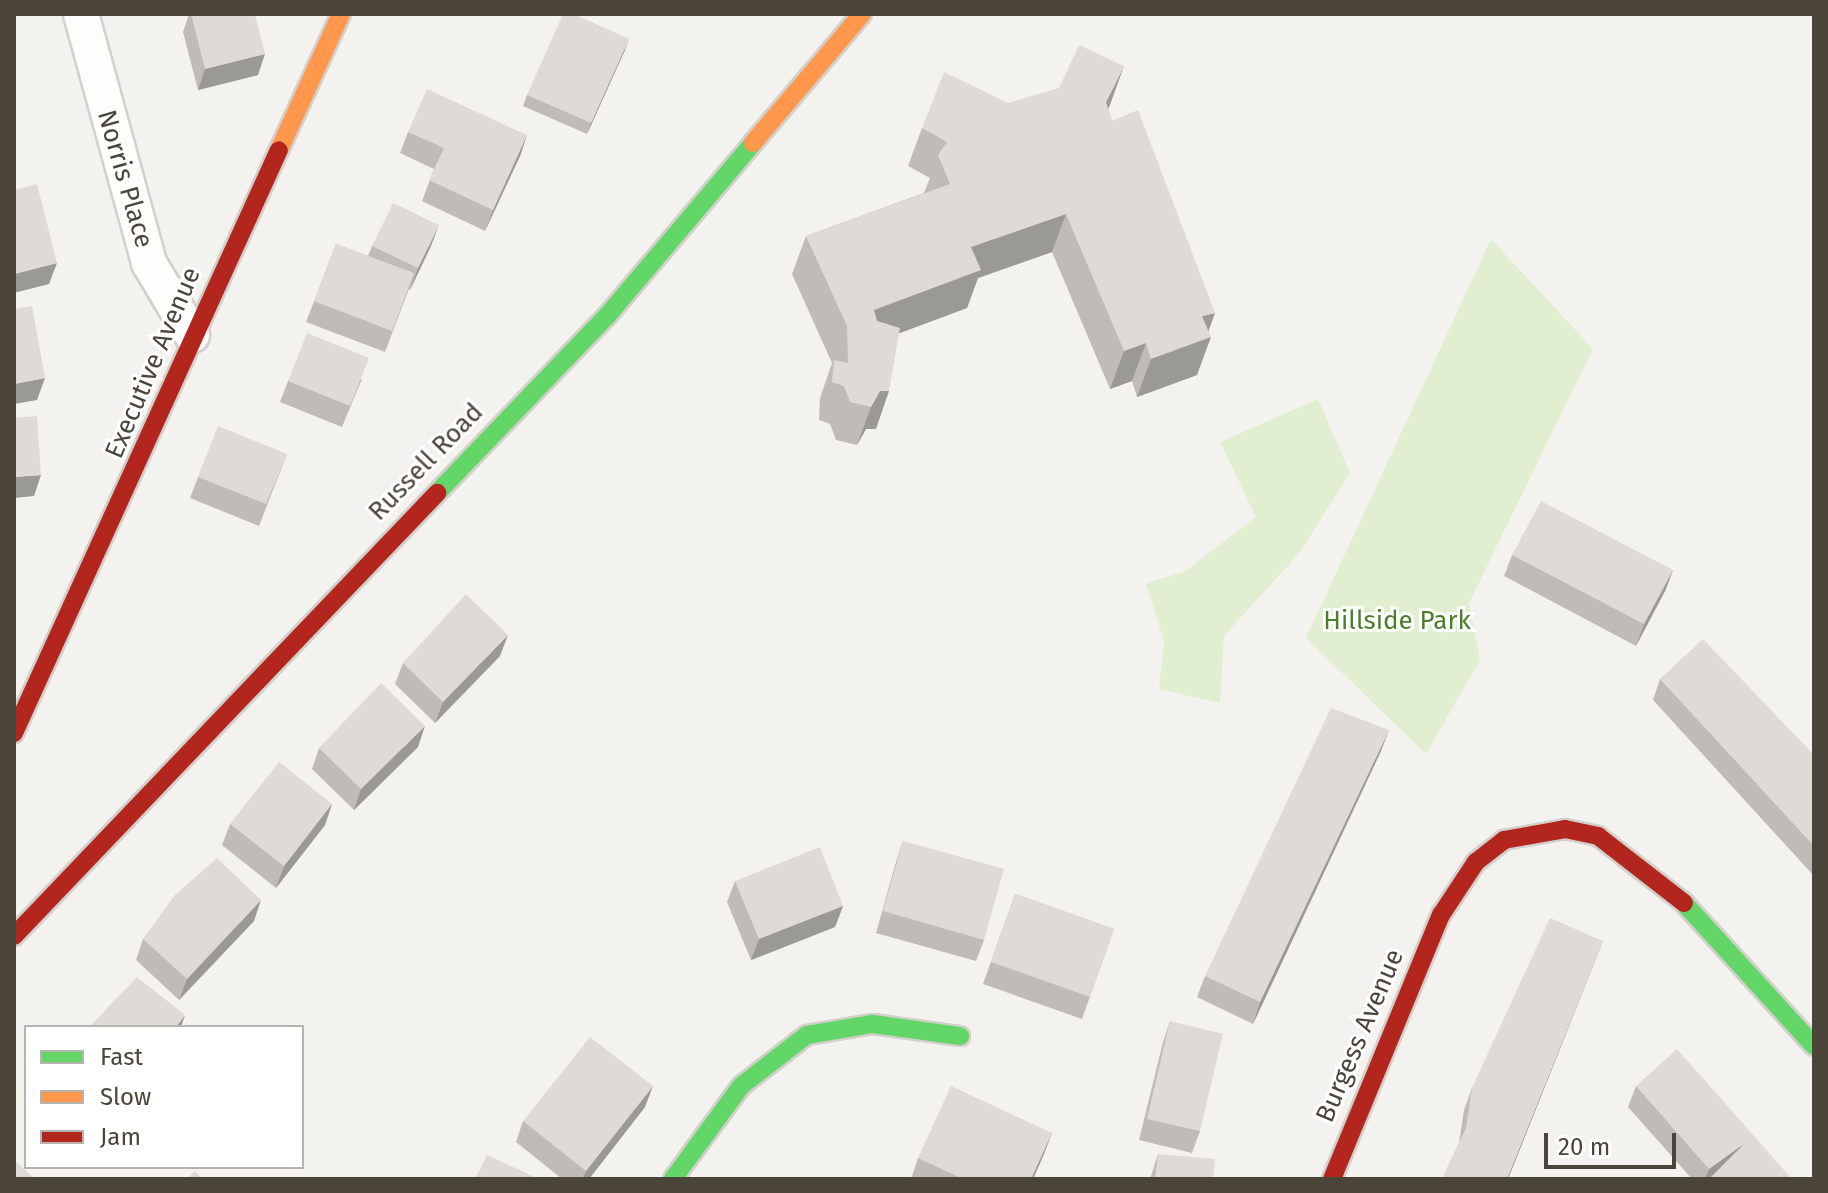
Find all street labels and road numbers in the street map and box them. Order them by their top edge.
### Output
street label: Norris Place [90,106,160,252]
street label: Executive Avenue [99,263,207,463]
street label: Russell Road [362,397,490,527]
street label: Burgess Avenue [1309,945,1411,1127]

